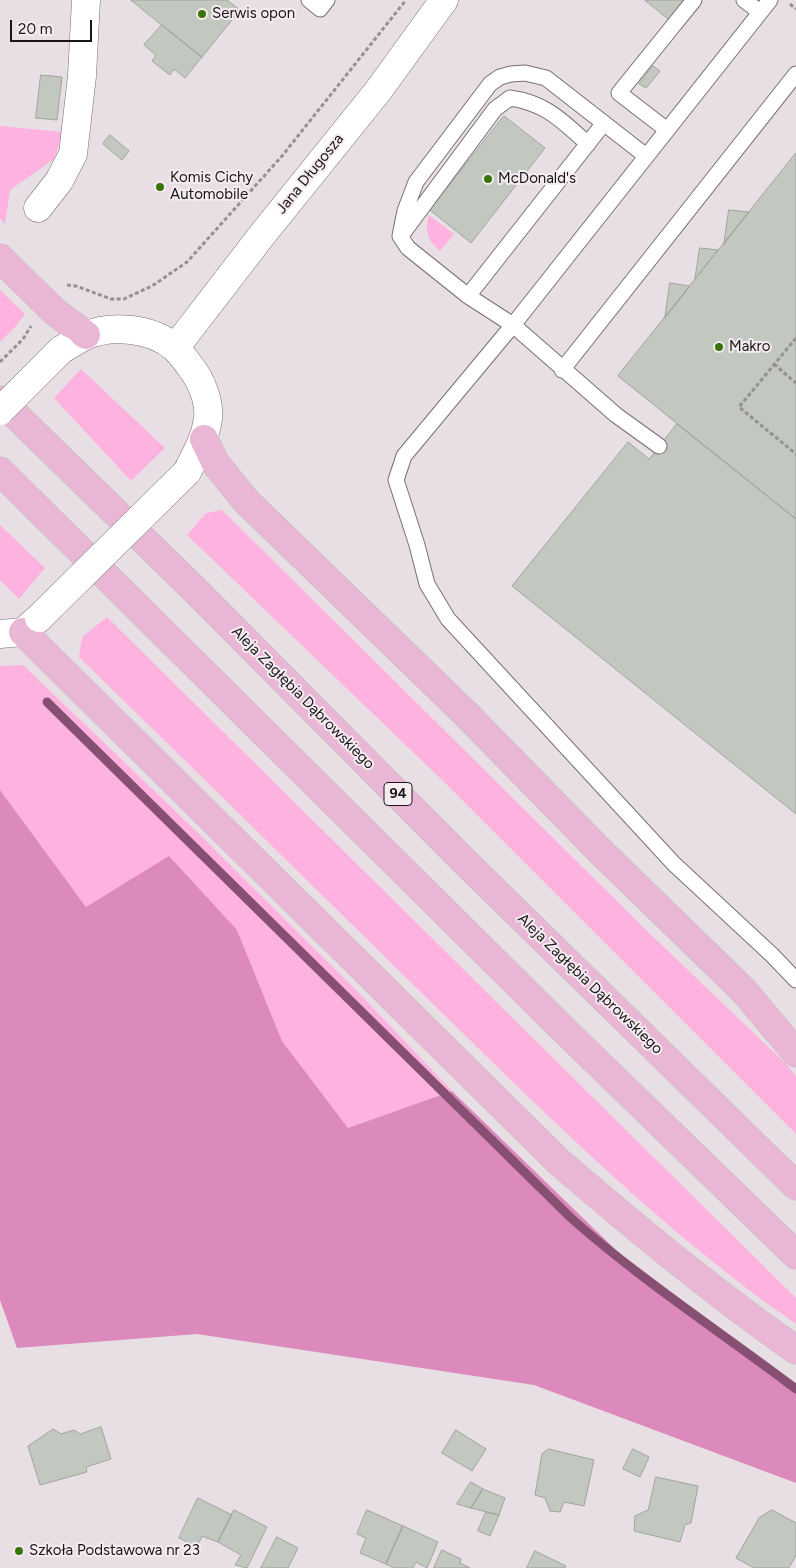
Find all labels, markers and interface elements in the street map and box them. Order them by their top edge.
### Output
place label: Serwis opon [212,5,295,23]
marker: Serwis opon [196,8,208,20]
scale bar [12,10,95,42]
text: 20 m [18,20,52,38]
street label: Jana Długosza [272,130,348,218]
place label: Komis Cichy Automobile [170,169,253,204]
place label: McDonald's [498,170,576,188]
marker: McDonald's [482,173,494,185]
marker: Komis Cichy Automobile [154,181,166,193]
place label: Makro [729,338,770,356]
marker: Makro [713,341,725,353]
street label: Aleja Zagłębia Dąbrowskiego [228,623,378,773]
road number: 94 [384,782,412,806]
street label: Aleja Zagłębia Dąbrowskiego [514,910,666,1058]
place label: Szkoła Podstawowa nr 23 [29,1542,200,1560]
marker: Szkoła Podstawowa nr 23 [13,1545,25,1557]

